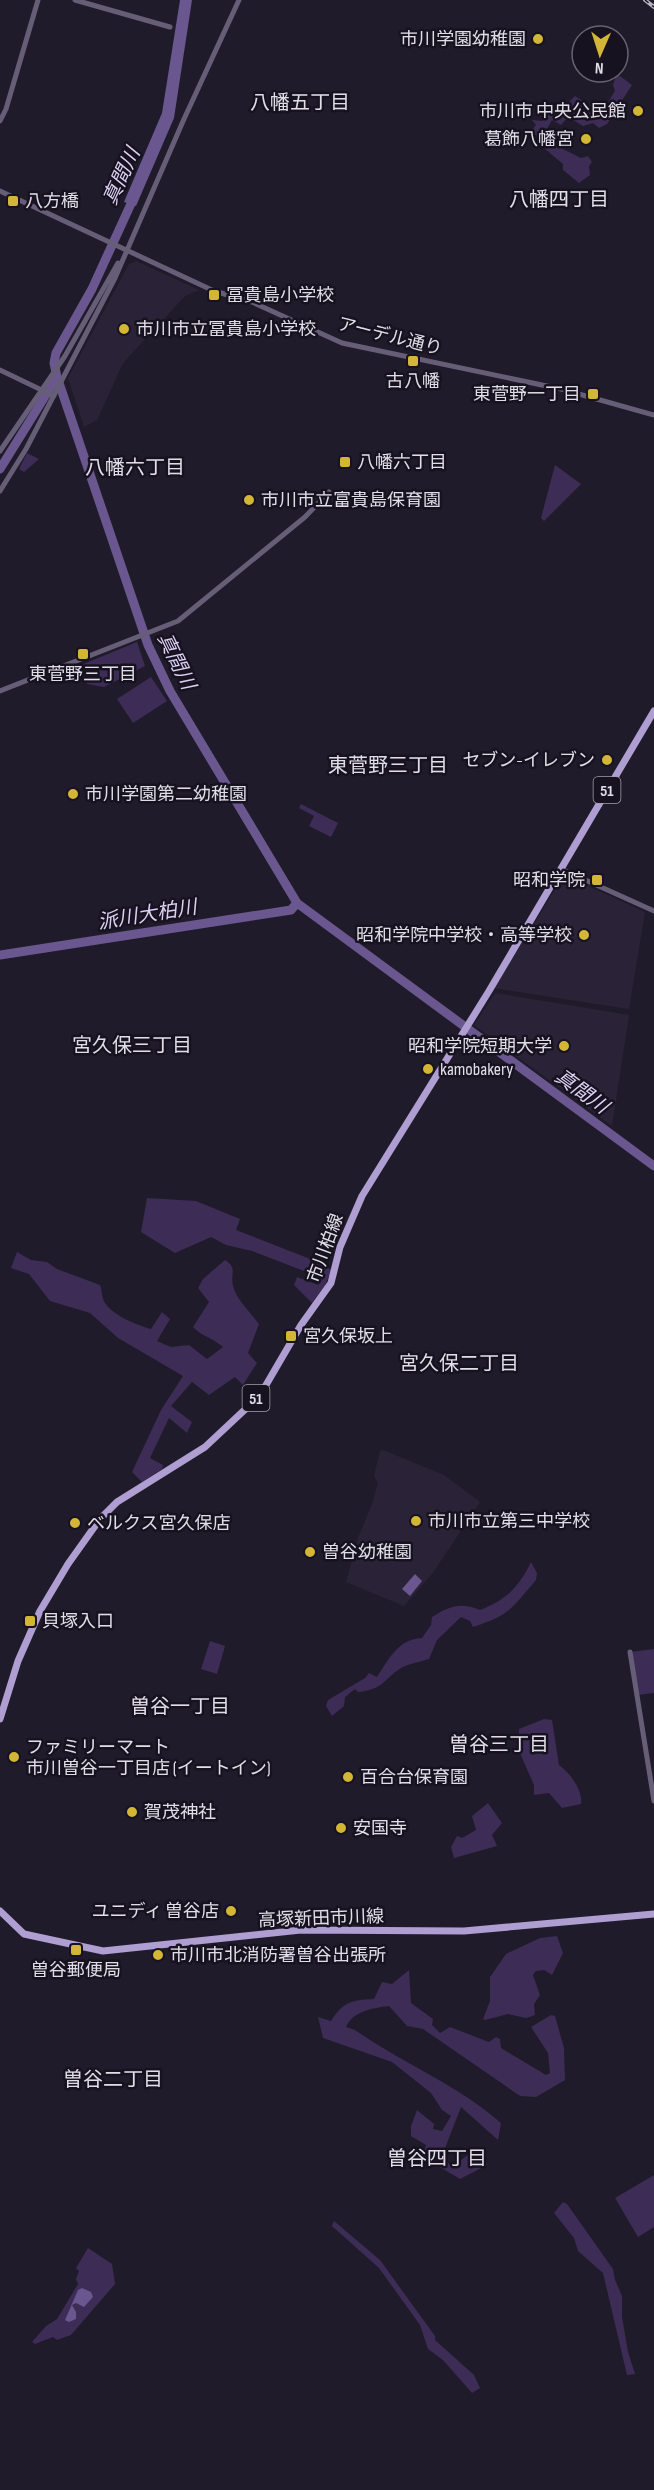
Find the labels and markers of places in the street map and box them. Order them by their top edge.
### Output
place label: 市川学園幼稚園 [400,29,526,50]
marker: 市川学園幼稚園 [531,32,545,46]
place label: 市川市 中央公民館 [479,101,626,122]
marker: 市川市 中央公民館 [631,104,645,118]
place label: 葛飾八幡宮 [484,129,574,150]
marker: 葛飾八幡宮 [579,132,593,146]
place label: 八方橋 [25,191,79,212]
marker: 八方橋 [6,194,20,208]
place label: 冨貴島小学校 [226,285,334,306]
marker: 冨貴島小学校 [207,288,221,302]
place label: 市川市立冨貴島小学校 [136,319,316,340]
marker: 市川市立冨貴島小学校 [117,322,131,336]
marker: 古八幡 [406,354,420,368]
place label: 古八幡 [386,371,440,392]
place label: 東菅野一丁目 [473,384,581,405]
marker: 東菅野一丁目 [586,387,600,401]
place label: 八幡六丁目 [357,452,447,473]
marker: 八幡六丁目 [338,455,352,469]
place label: 市川市立富貴島保育園 [261,490,441,511]
marker: 市川市立富貴島保育園 [242,493,256,507]
marker: 東菅野三丁目 [76,647,90,661]
place label: 東菅野三丁目 [29,664,137,685]
place label: セブン-イレブン [462,750,595,771]
marker: セブン-イレブン [600,753,614,767]
place label: 市川学園第二幼稚園 [85,784,247,805]
marker: 市川学園第二幼稚園 [66,787,80,801]
place label: 昭和学院 [513,870,585,891]
marker: 昭和学院 [590,873,604,887]
place label: 昭和学院中学校・高等学校 [356,925,572,946]
marker: 昭和学院中学校・高等学校 [577,928,591,942]
place label: 昭和学院短期大学 [408,1036,552,1057]
marker: 昭和学院短期大学 [557,1039,571,1053]
place label: kamobakery [440,1059,513,1080]
marker: kamobakery [421,1062,435,1076]
place label: 宮久保坂上 [303,1326,393,1347]
marker: 宮久保坂上 [284,1329,298,1343]
place label: 市川市立第三中学校 [428,1511,590,1532]
place label: ベルクス宮久保店 [87,1513,230,1534]
marker: 市川市立第三中学校 [409,1514,423,1528]
marker: ベルクス宮久保店 [68,1516,82,1530]
place label: 曽谷幼稚園 [322,1542,412,1563]
marker: 曽谷幼稚園 [303,1545,317,1559]
place label: 貝塚入口 [42,1611,114,1632]
marker: 貝塚入口 [23,1614,37,1628]
place label: ファミリーマート 市川曽谷一丁目店 (イートイン) [26,1737,271,1779]
marker: ファミリーマート 市川曽谷一丁目店 (イートイン) [7,1750,21,1764]
place label: 百合台保育園 [360,1767,468,1788]
marker: 百合台保育園 [341,1770,355,1784]
place label: 賀茂神社 [144,1802,216,1823]
marker: 賀茂神社 [125,1805,139,1819]
place label: 安国寺 [353,1818,407,1839]
marker: 安国寺 [334,1821,348,1835]
place label: ユニディ 曽谷店 [91,1901,219,1922]
marker: ユニディ 曽谷店 [224,1904,238,1918]
marker: 曽谷郵便局 [69,1943,83,1957]
place label: 市川市北消防署曽谷出張所 [170,1945,386,1966]
marker: 市川市北消防署曽谷出張所 [151,1948,165,1962]
place label: 曽谷郵便局 [31,1960,121,1981]

